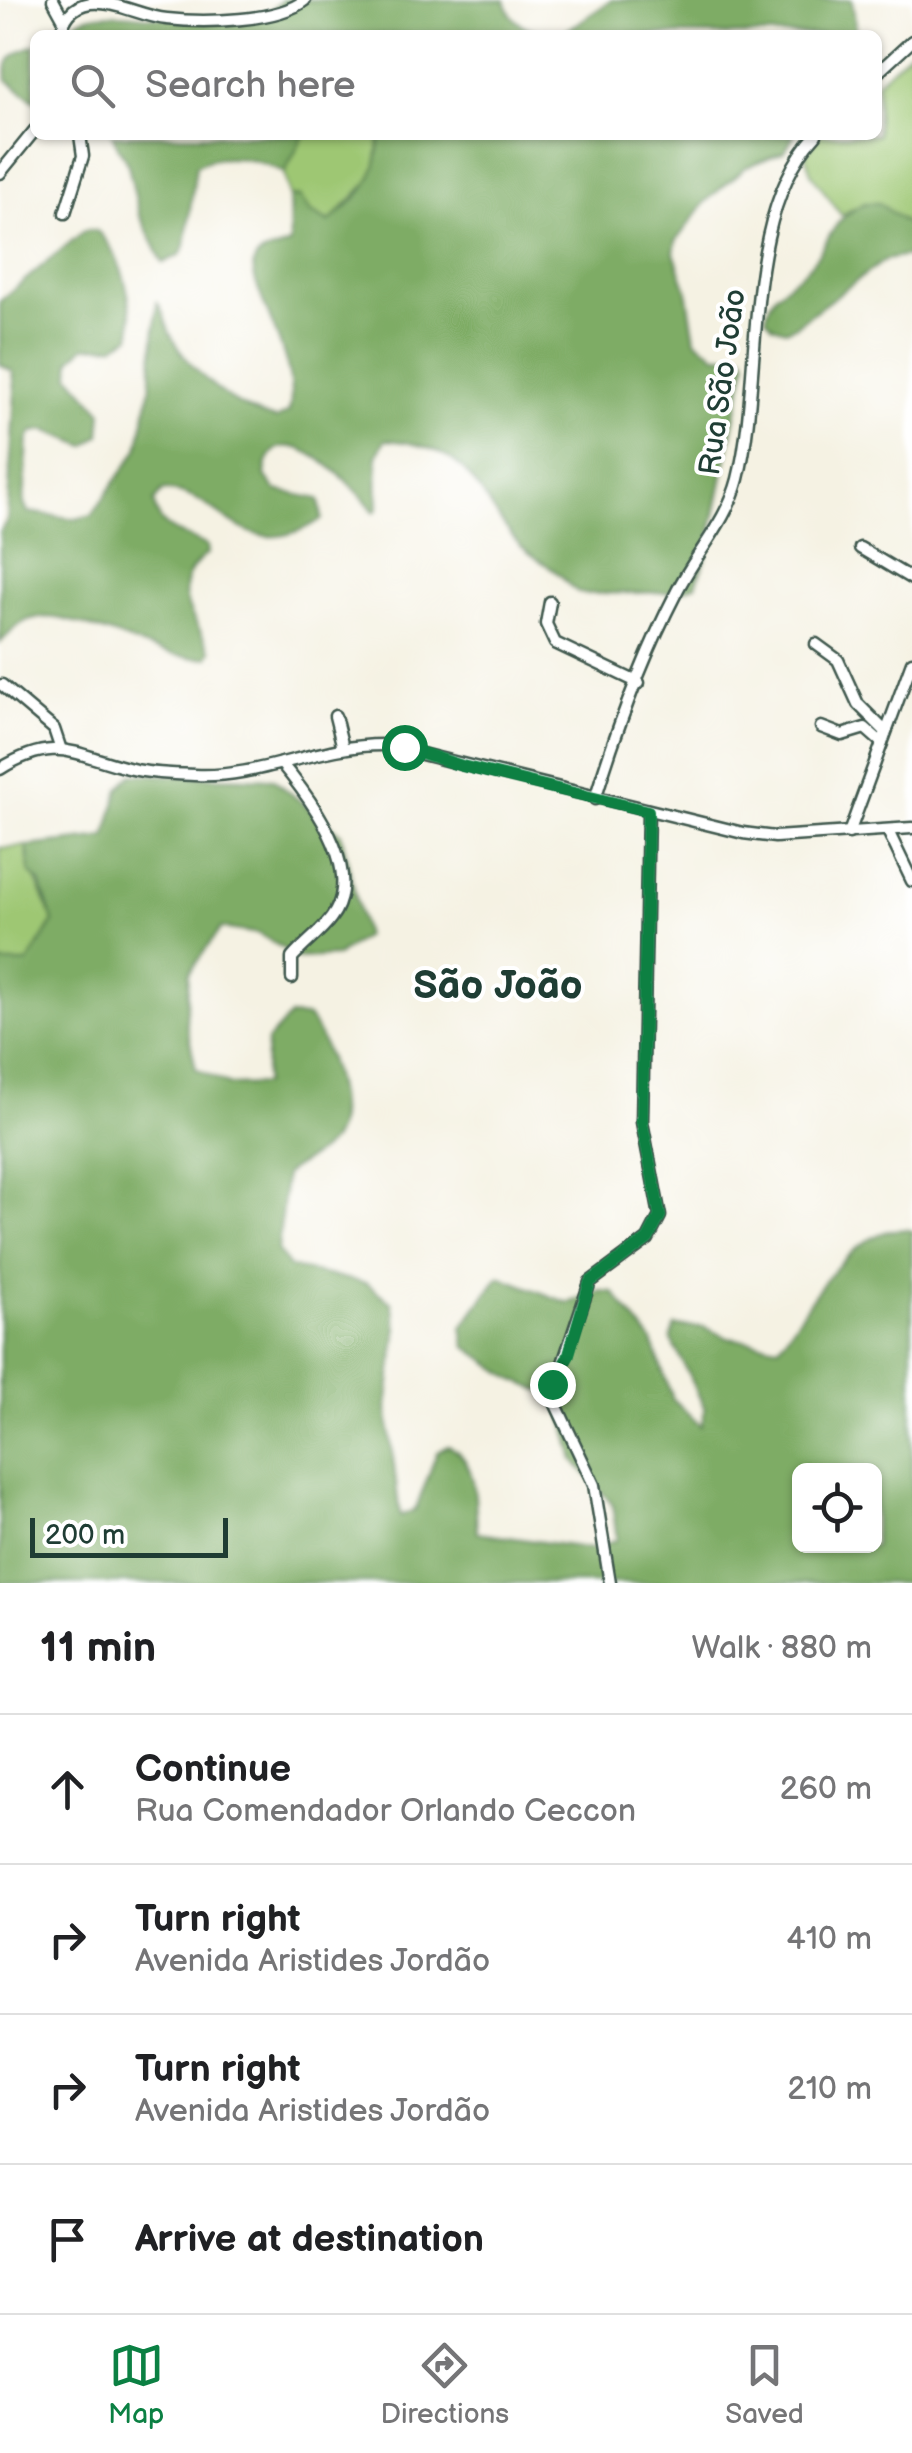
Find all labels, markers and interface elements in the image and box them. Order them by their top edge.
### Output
search box [30,30,882,140]
icon: search [65,58,120,113]
text: Search here [145,63,356,108]
street label: Rua São João [692,287,754,477]
route start [382,725,428,771]
district label: São João [413,962,583,1010]
route end [530,1362,576,1408]
map controls [792,1463,882,1553]
button: locate [792,1463,882,1553]
scale bar [30,1513,228,1558]
text: 200 m [45,1519,125,1552]
text: 11 min [40,1623,156,1674]
text: Walk · 880 m [692,1629,872,1668]
text: Continue [135,1747,291,1792]
icon: ahead [40,1762,95,1817]
text: 260 m [780,1770,872,1809]
text: Rua Comendador Orlando Ceccon [135,1792,636,1831]
text: Turn right [135,1897,300,1942]
icon: right [40,1912,95,1967]
text: 410 m [786,1920,872,1959]
text: Avenida Aristides Jordão [135,1942,490,1981]
text: Turn right [135,2047,300,2092]
icon: right [40,2062,95,2117]
text: 210 m [787,2070,872,2109]
text: Avenida Aristides Jordão [135,2092,490,2131]
icon: arrive [40,2212,95,2267]
text: Arrive at destination [135,2217,484,2262]
tab: Map [108,2338,164,2431]
tab: Directions [380,2338,509,2431]
tab: Saved [725,2338,804,2431]

